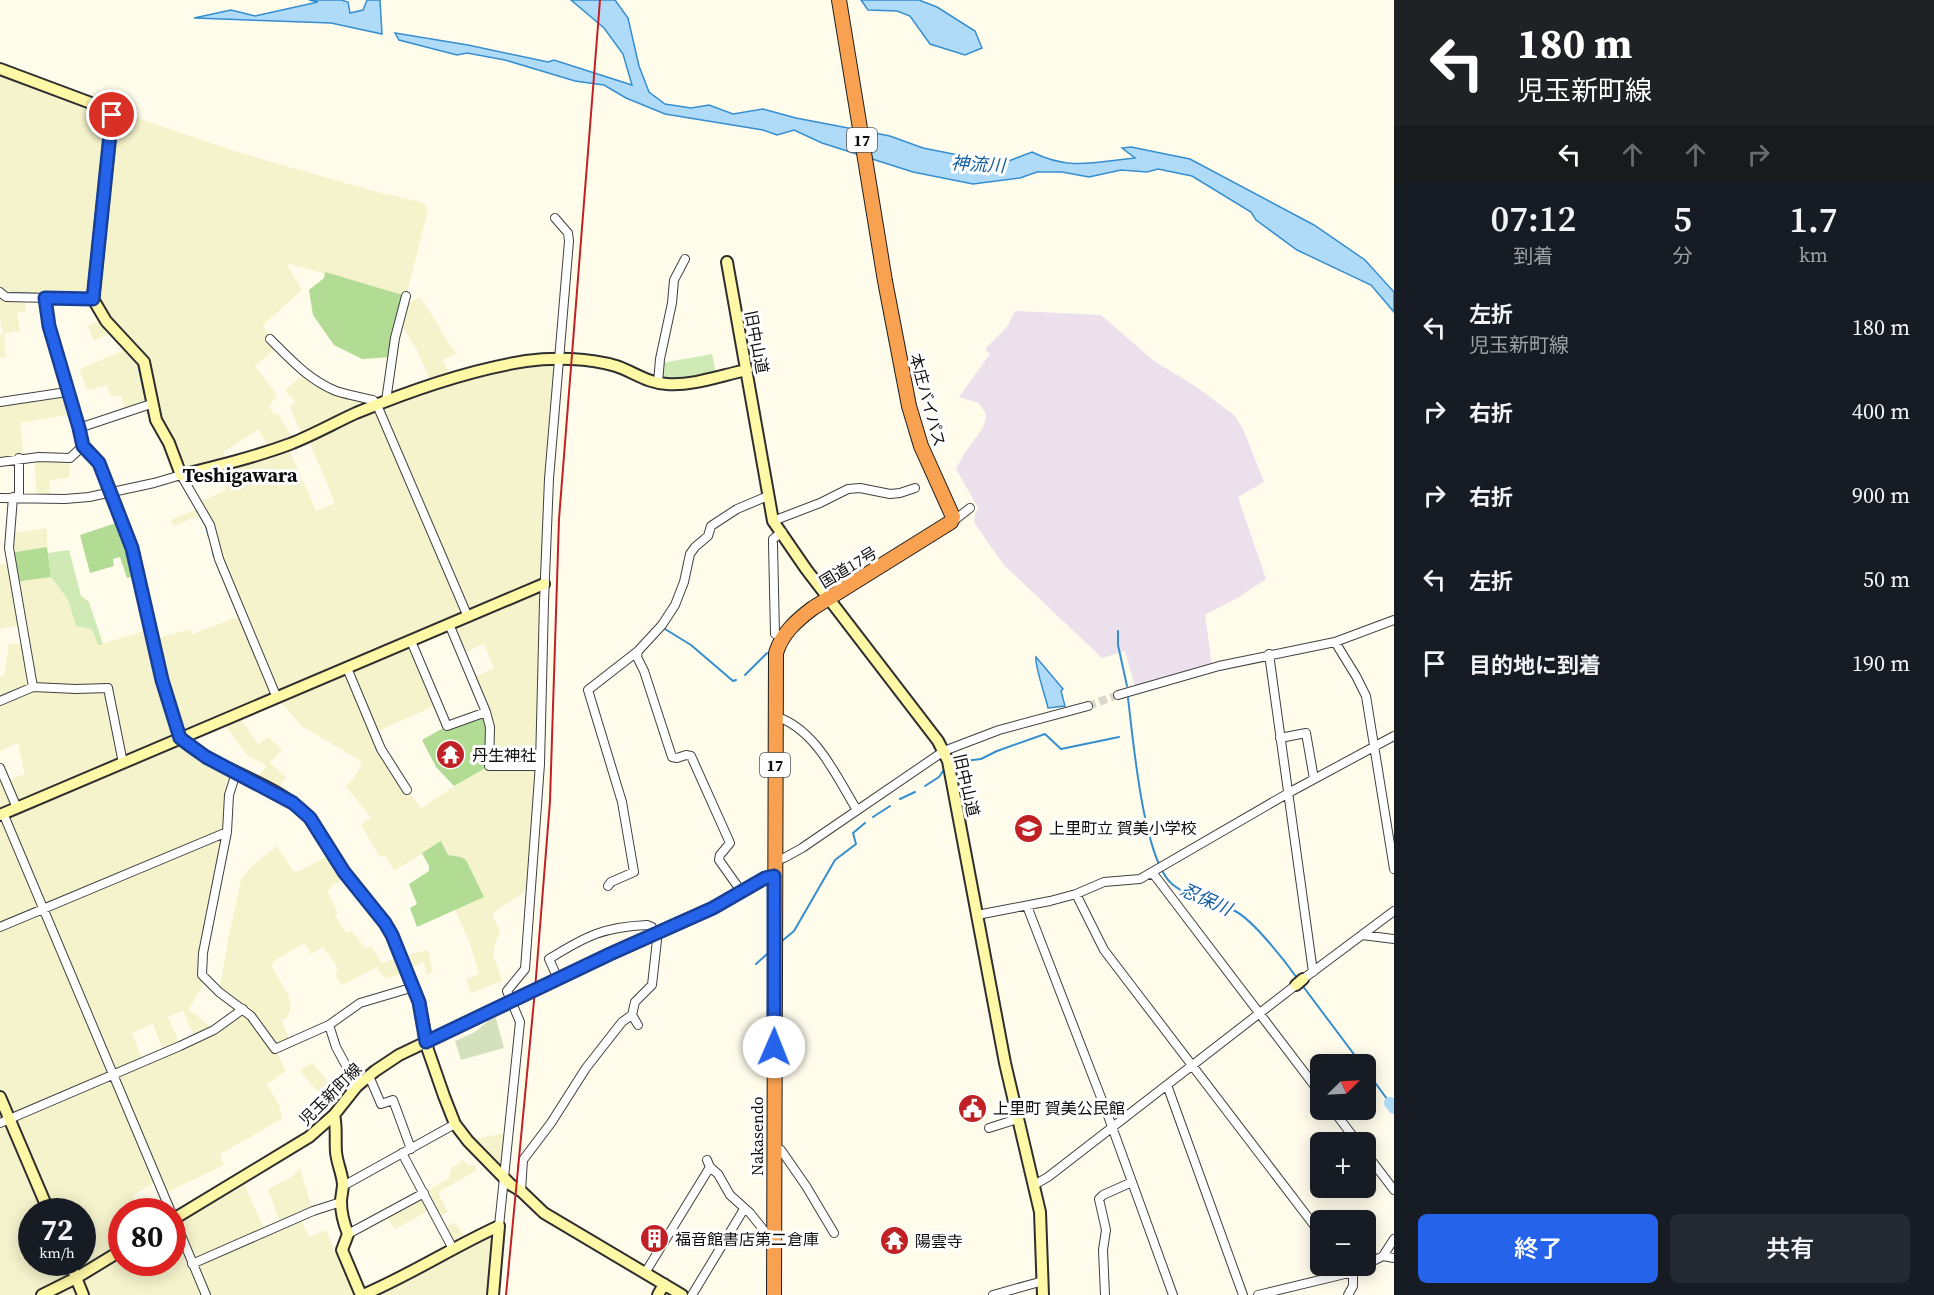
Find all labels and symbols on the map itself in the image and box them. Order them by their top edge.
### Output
pin [86,89,137,140]
road number: 17 [847,128,877,152]
water label: 神流川 [950,150,1008,178]
street label: 旧中山道 [740,308,774,376]
street label: 本庄バイパス [905,351,951,449]
district label: Teshigawara [182,461,298,489]
street label: 国道17号 [815,541,881,593]
temple icon: 丹生神社 [435,739,467,771]
place label: 丹生神社 [472,744,536,766]
street label: 旧中山道 [949,751,985,819]
road number: 17 [760,753,790,777]
school or university icon: 上里町立 賀美小学校 [1012,812,1044,844]
place label: 上里町立 賀美小学校 [1049,817,1197,839]
water label: 忍保川 [1176,877,1238,922]
position arrow [742,1015,806,1079]
north arrow [1310,1054,1376,1120]
street label: 児玉新町線 [294,1058,366,1130]
public building icon: 上里町 賀美公民館 [956,1092,988,1124]
street label: Nakasendo [746,1096,768,1176]
place label: 上里町 賀美公民館 [993,1097,1125,1119]
speed limit sign: 80 [108,1198,186,1276]
building icon: 福音館書店第二倉庫 [638,1223,670,1255]
temple icon: 陽雲寺 [878,1225,910,1257]
place label: 福音館書店第二倉庫 [675,1228,819,1250]
place label: 陽雲寺 [915,1230,963,1252]

